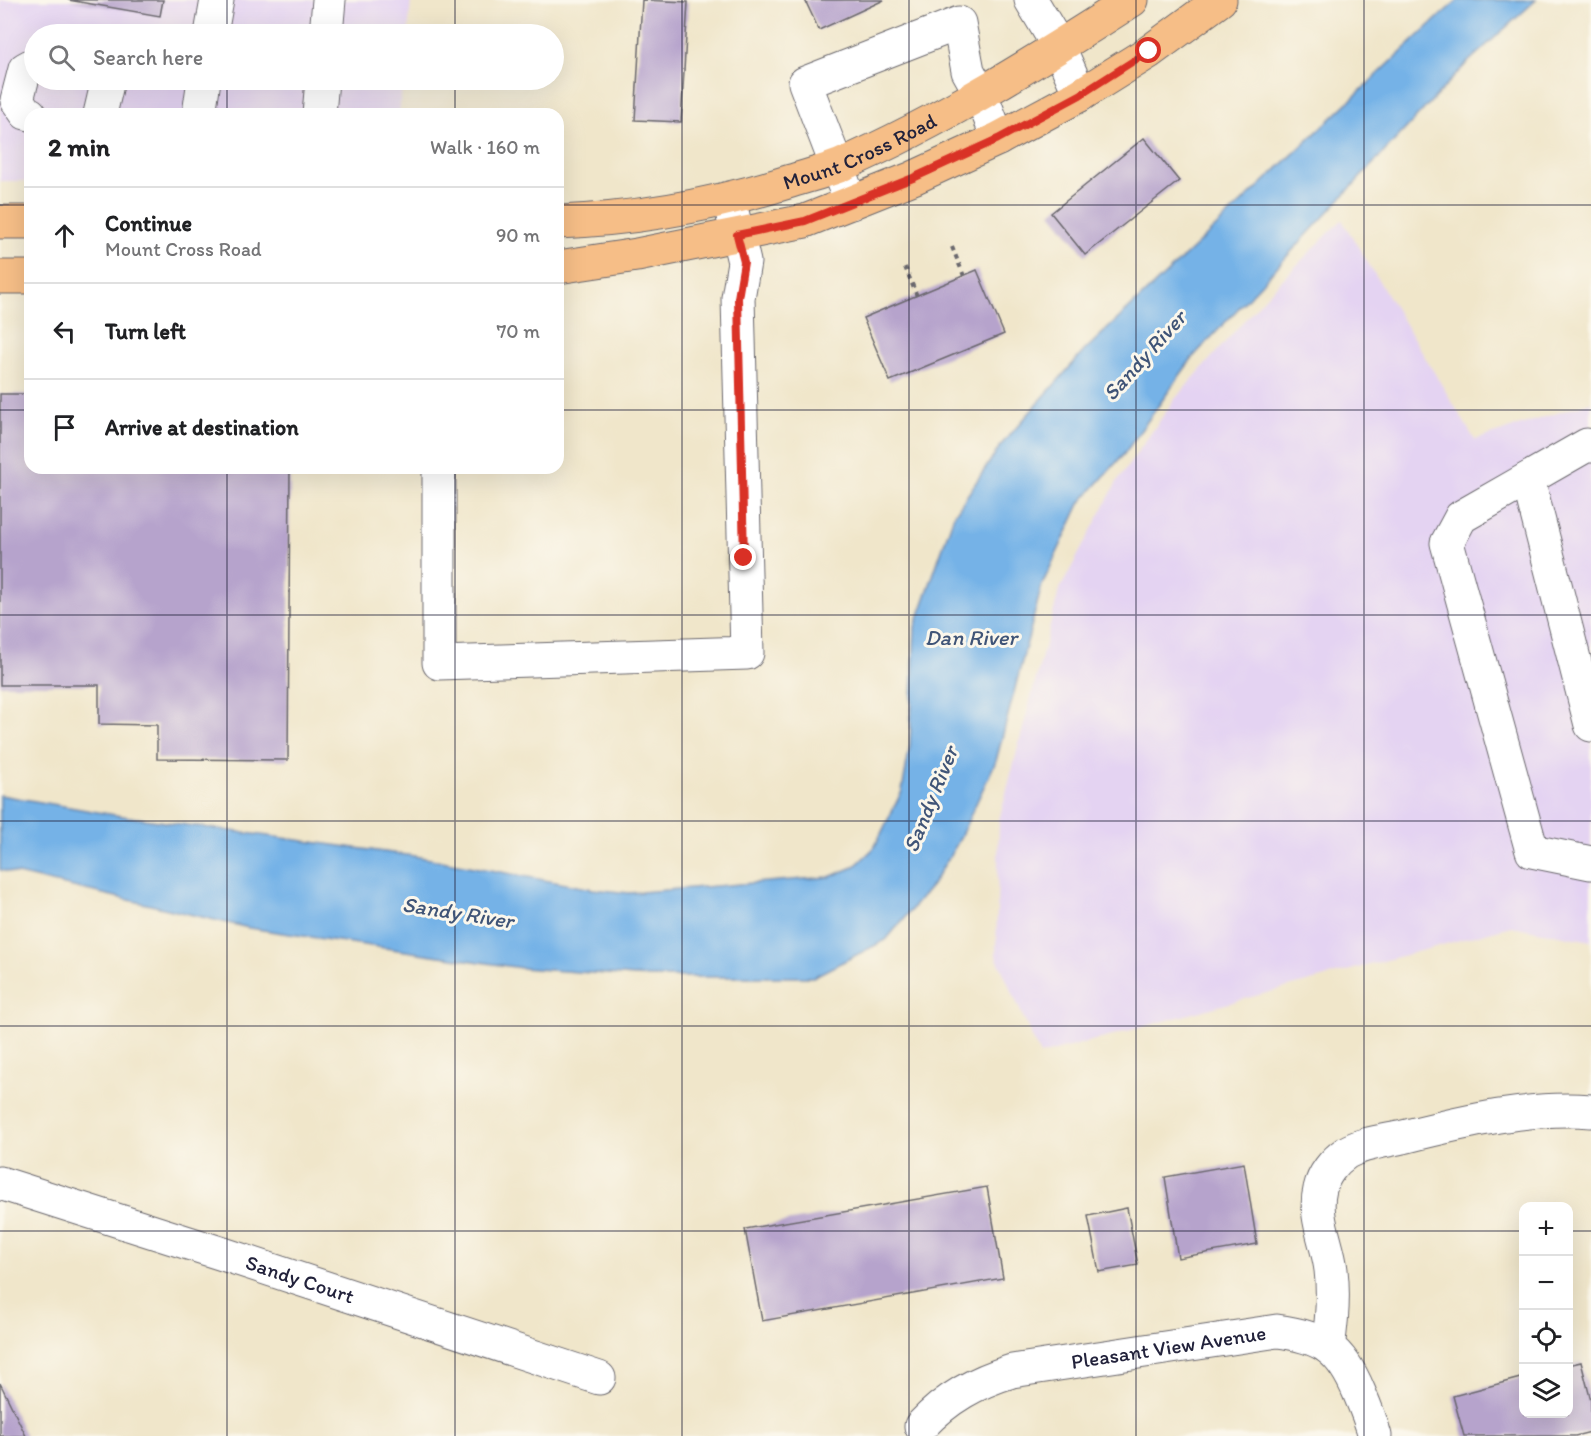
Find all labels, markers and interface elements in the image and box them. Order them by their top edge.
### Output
search box [24,24,564,90]
route start [1135,37,1161,63]
icon: search [45,41,78,74]
text: Search here [93,44,203,71]
street label: Mount Cross Road [780,107,941,195]
text: 2 min [48,131,110,163]
text: Walk · 160 m [430,135,540,159]
text: Continue [105,210,192,237]
icon: ahead [48,219,81,252]
text: 90 m [496,223,540,247]
text: Mount Cross Road [105,237,262,261]
water label: Sandy River [1097,303,1194,406]
icon: left [48,315,81,348]
text: Turn left [105,318,186,345]
text: 70 m [496,319,540,343]
icon: arrive [48,411,81,444]
text: Arrive at destination [105,414,299,441]
route end [730,544,756,570]
water label: Dan River [925,624,1019,651]
water label: Sandy River [897,740,965,856]
water label: Sandy River [401,890,518,935]
map controls [1519,1202,1573,1418]
button: + [1519,1202,1573,1256]
street label: Sandy Court [243,1249,358,1308]
button: − [1519,1256,1573,1310]
button: locate [1519,1310,1573,1364]
street label: Pleasant View Avenue [1069,1320,1268,1374]
button: layers [1519,1364,1573,1418]

